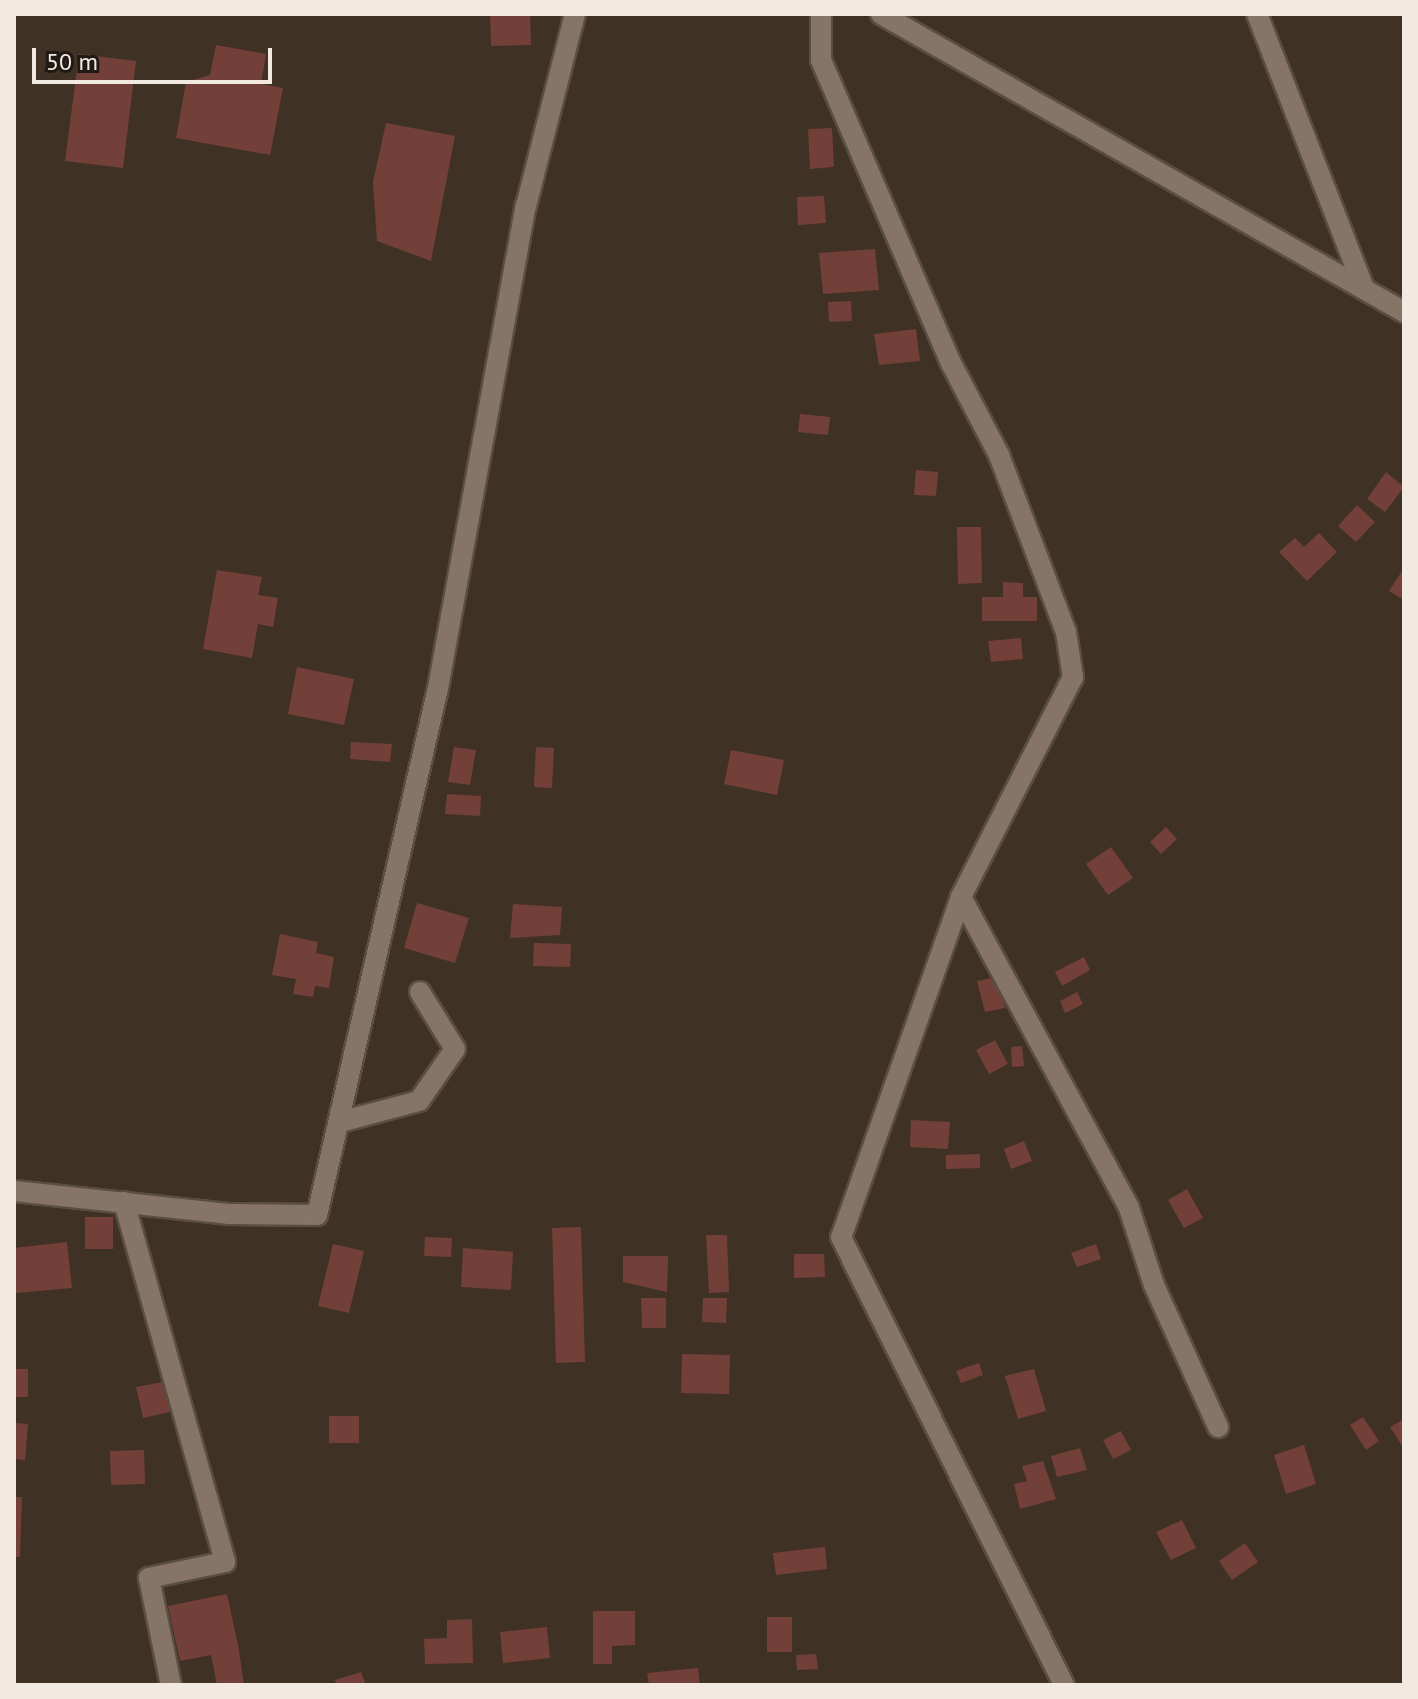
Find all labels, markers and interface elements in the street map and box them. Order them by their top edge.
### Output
scale bar [36,32,276,82]
text: 50 m [46,46,98,77]

